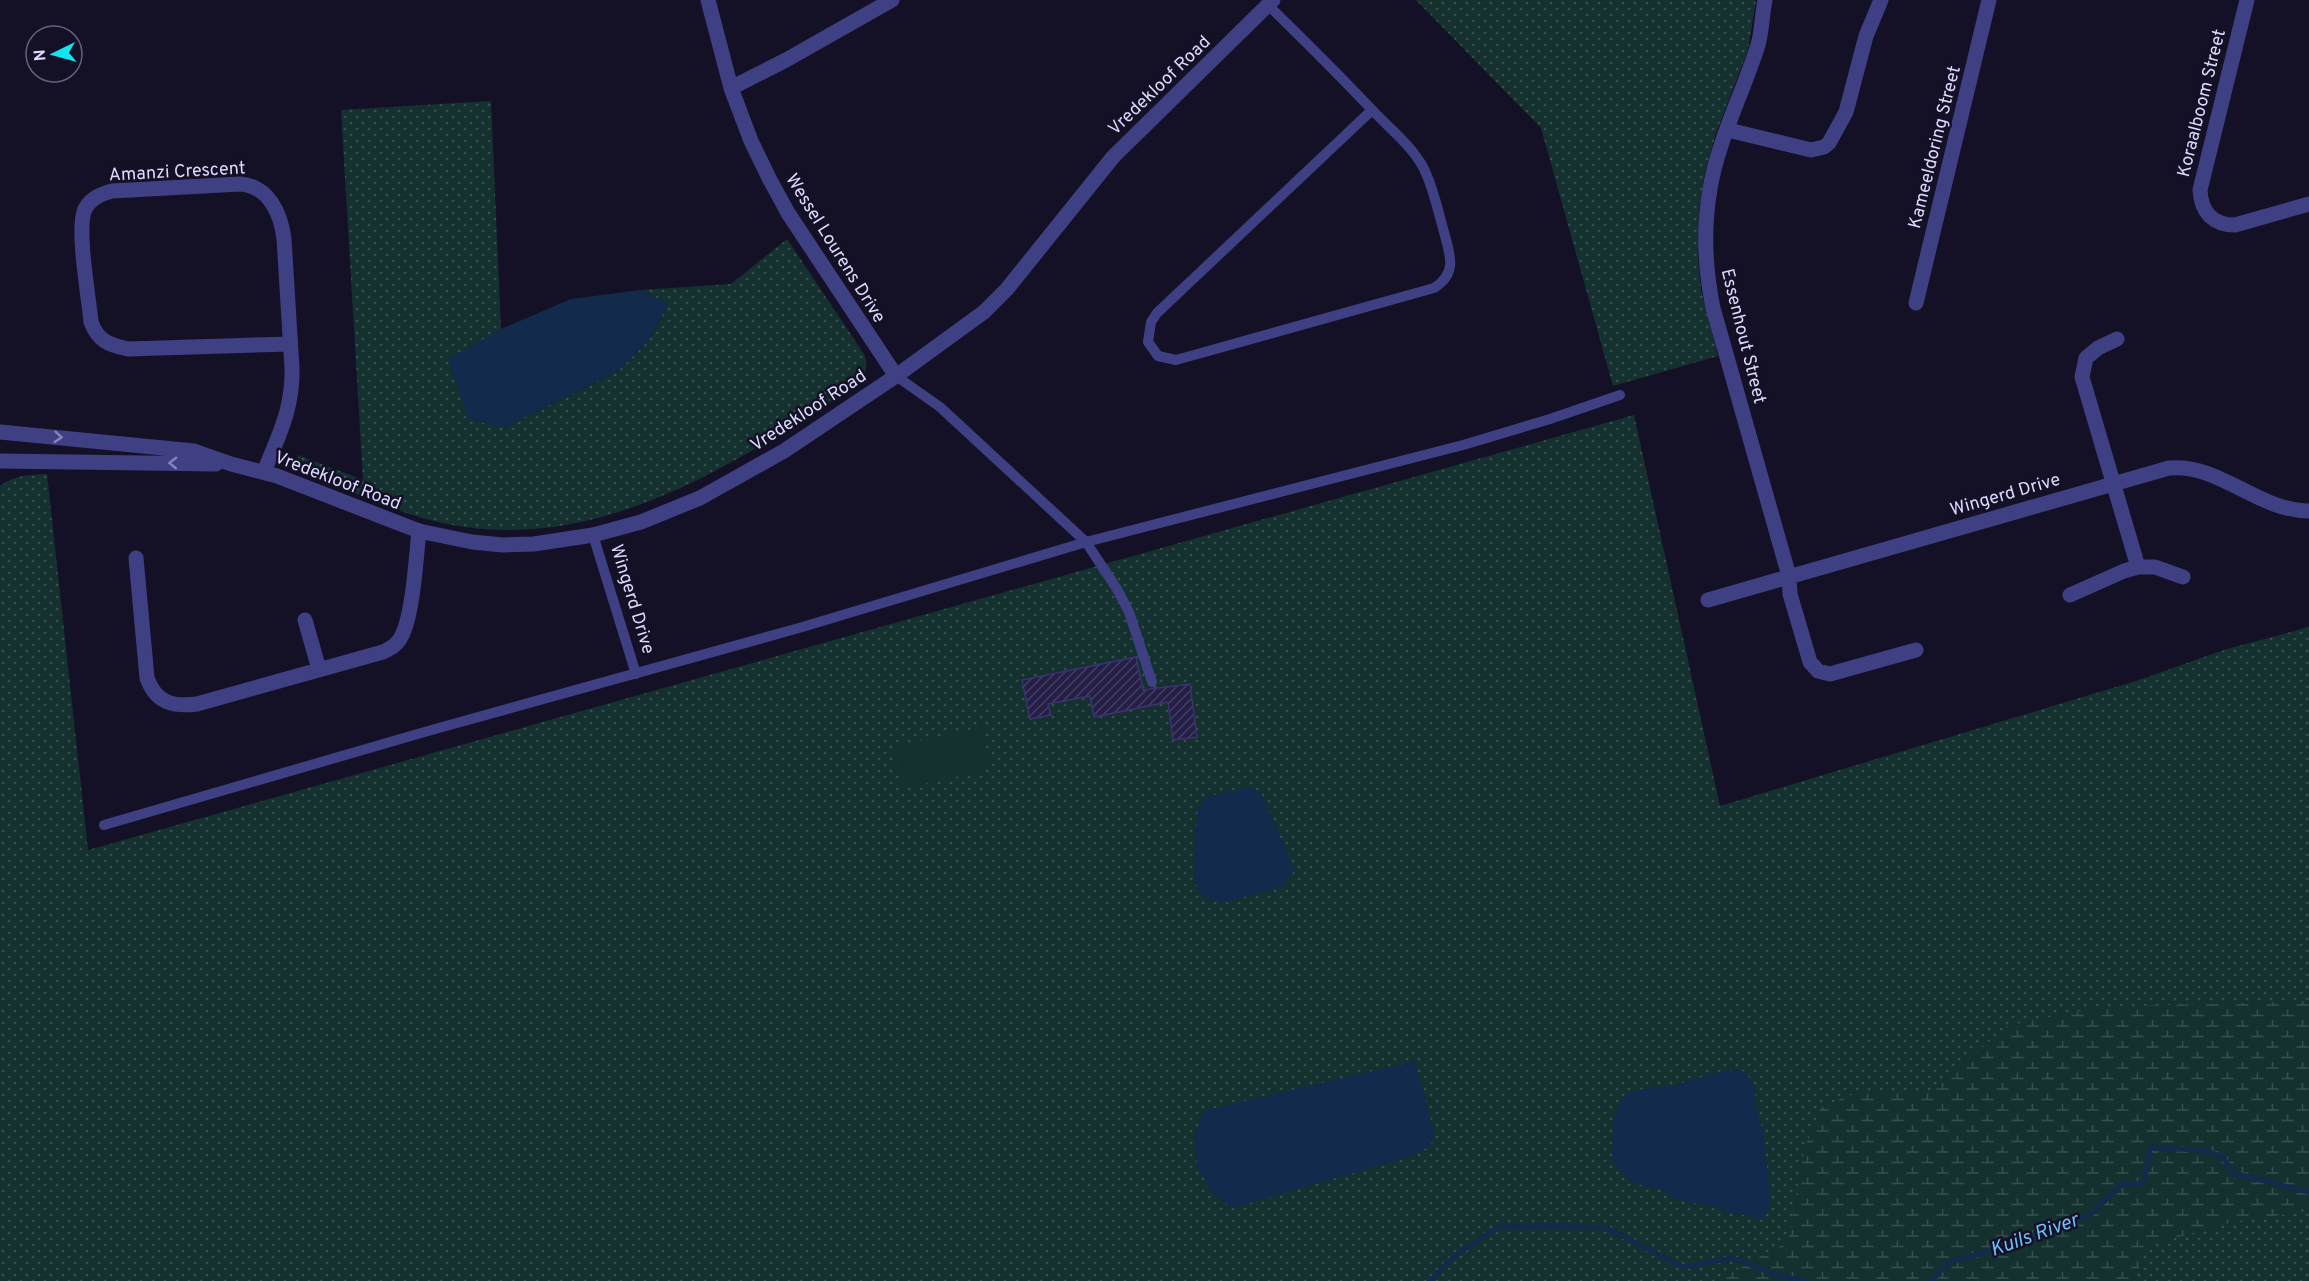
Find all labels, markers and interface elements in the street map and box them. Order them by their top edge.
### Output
north arrow [24,24,84,84]
street label: Koraalboom Street [2173,27,2232,180]
street label: Vredekloof Road [1104,31,1216,141]
text: N [31,49,52,62]
street label: Kameeldoring Street [1904,64,1967,231]
street label: Amanzi Crescent [108,157,246,188]
street label: Wessel Lourens Drive [779,170,890,328]
street label: Essenhout Street [1715,266,1770,406]
street label: Vredekloof Road [746,365,871,457]
one-way arrow [54,430,63,443]
street label: Vredekloof Road [271,447,404,516]
one-way arrow [168,456,177,469]
street label: Wingerd Drive [1948,469,2063,522]
street label: Wingerd Drive [604,542,659,657]
water label: Kuils River [1987,1207,2084,1264]

